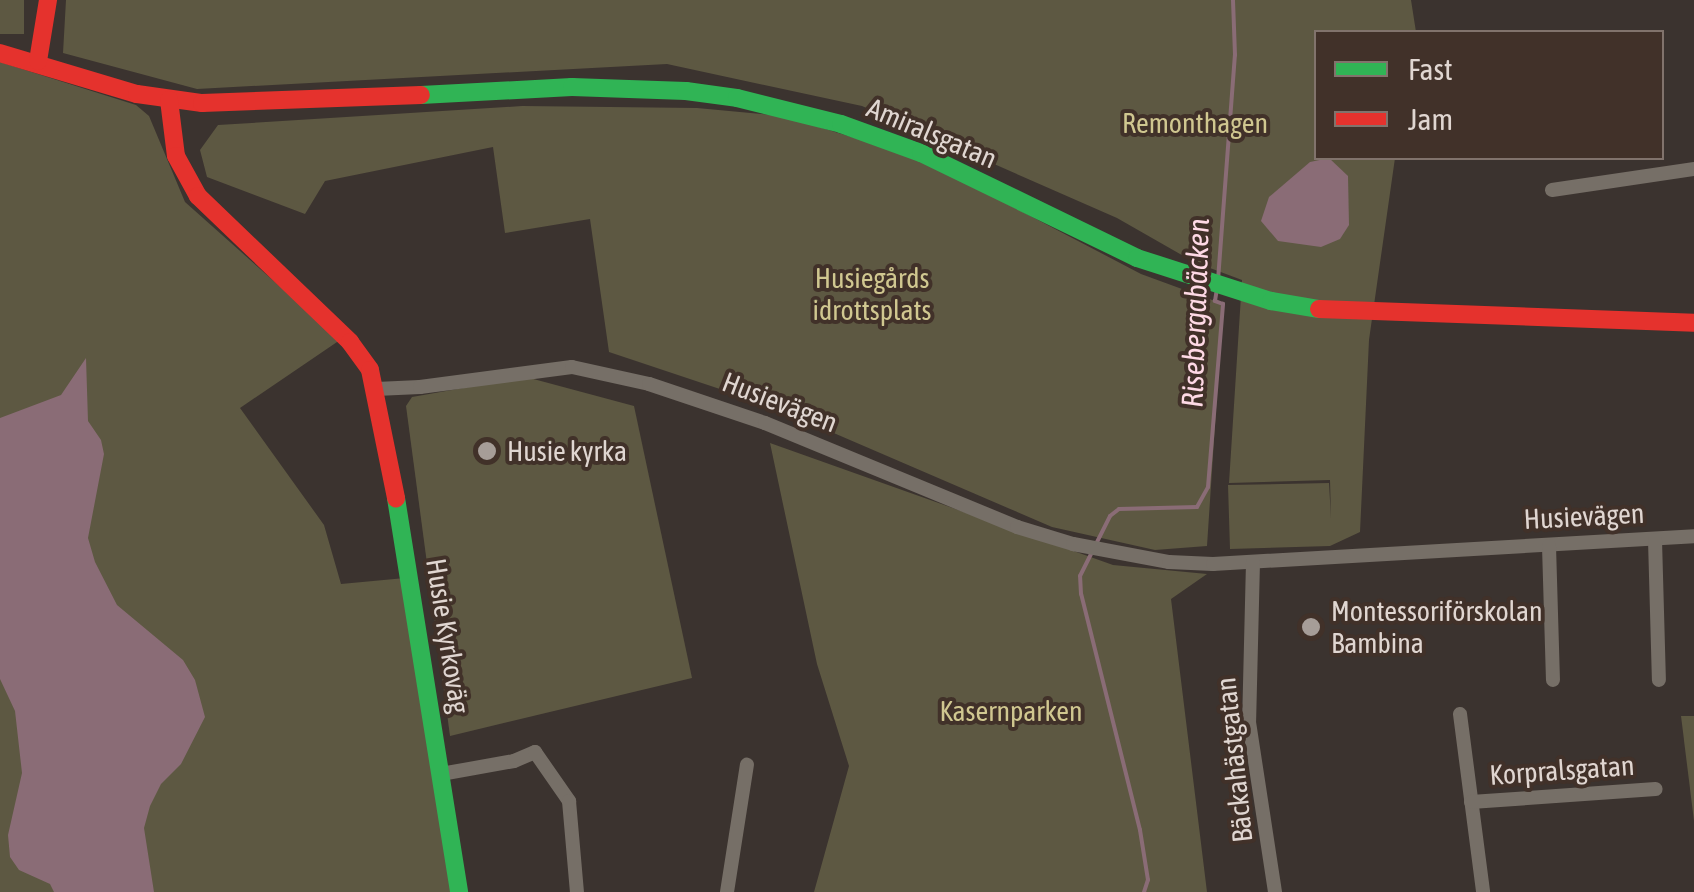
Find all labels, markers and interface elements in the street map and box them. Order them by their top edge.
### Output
legend [1314,30,1664,160]
text: Fast [1408,52,1453,86]
street label: Amiralsgatan [862,91,1002,175]
text: Jam [1408,102,1453,136]
park label: Remonthagen [1122,106,1268,140]
water label: Risebergabäcken [1174,218,1216,408]
park label: Husiegårds idrottsplats [813,261,931,327]
street label: Husievägen [718,365,842,439]
place label: Husie kyrka [507,434,627,468]
marker: Husie kyrka [476,440,498,462]
street label: Husievägen [1523,496,1645,536]
street label: Husie Kyrkoväg [419,556,477,716]
place label: Montessoriförskolan Bambina [1331,594,1543,660]
marker: Montessoriförskolan Bambina [1300,616,1322,638]
street label: Bäckahästgatan [1209,676,1259,844]
park label: Kasernparken [939,694,1083,728]
street label: Korpralsgatan [1488,748,1636,792]

